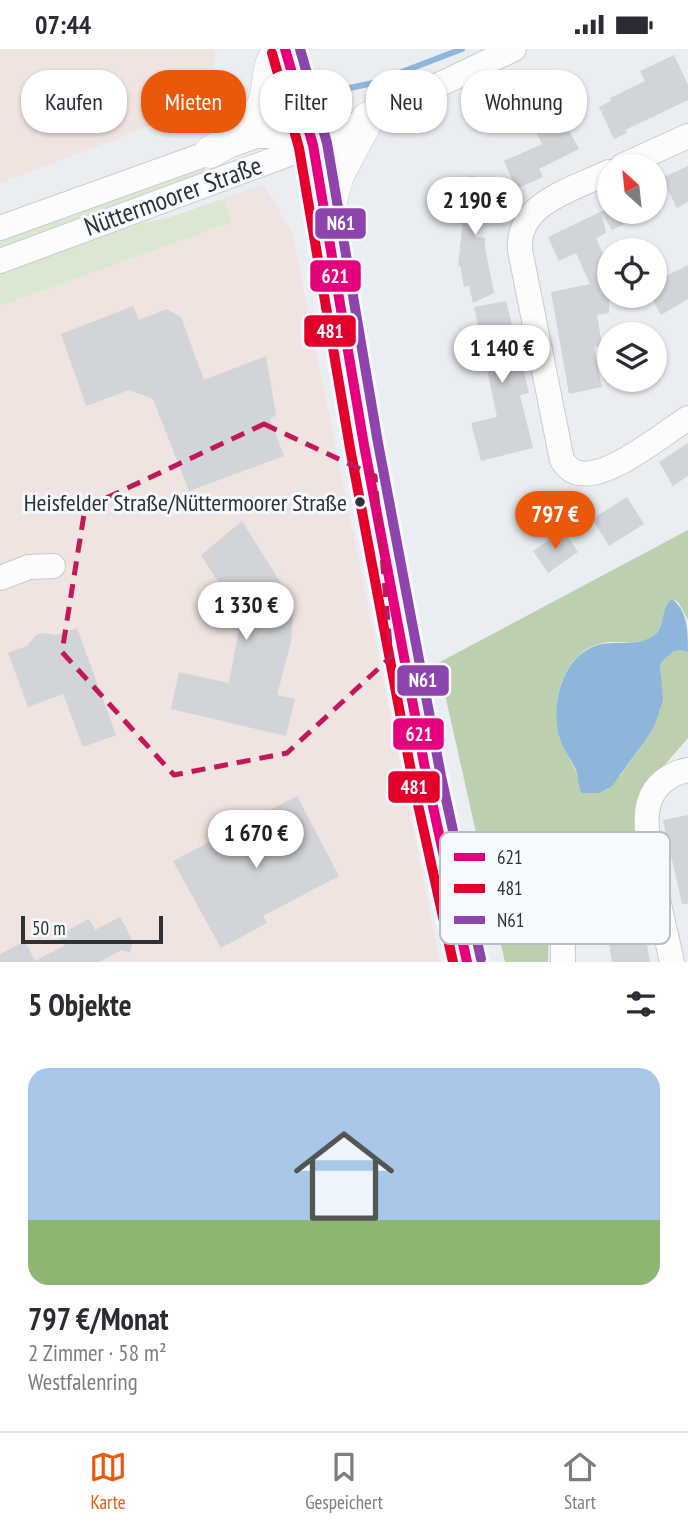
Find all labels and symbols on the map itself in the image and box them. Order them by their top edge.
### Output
street label: Nüttermoorer Straße [80,148,266,243]
north arrow [597,154,667,224]
pin: 2 190 € [410,177,540,237]
line badge: N61 [314,207,367,240]
text: N61 [327,211,355,235]
line badge: 621 [309,259,362,293]
text: 621 [321,264,349,288]
line badge: 481 [303,314,357,348]
text: 481 [316,319,344,343]
pin: 1 140 € [437,325,567,385]
place label: Heisfelder Straße/Nüttermoorer Straße [24,487,347,518]
pin: 797 € [506,491,604,551]
marker: Heisfelder Straße/Nüttermoorer Straße [353,495,367,509]
pin: 1 330 € [181,583,311,642]
line badge: N61 [396,664,450,697]
text: N61 [409,668,437,692]
line badge: 621 [392,717,445,751]
text: 621 [405,722,433,746]
line badge: 481 [387,770,441,804]
text: 481 [400,775,428,799]
pin: 1 670 € [191,811,321,870]
legend [440,832,670,944]
text: 621 [497,845,523,869]
text: 481 [497,876,523,900]
text: N61 [497,908,524,932]
scale bar [21,913,163,945]

